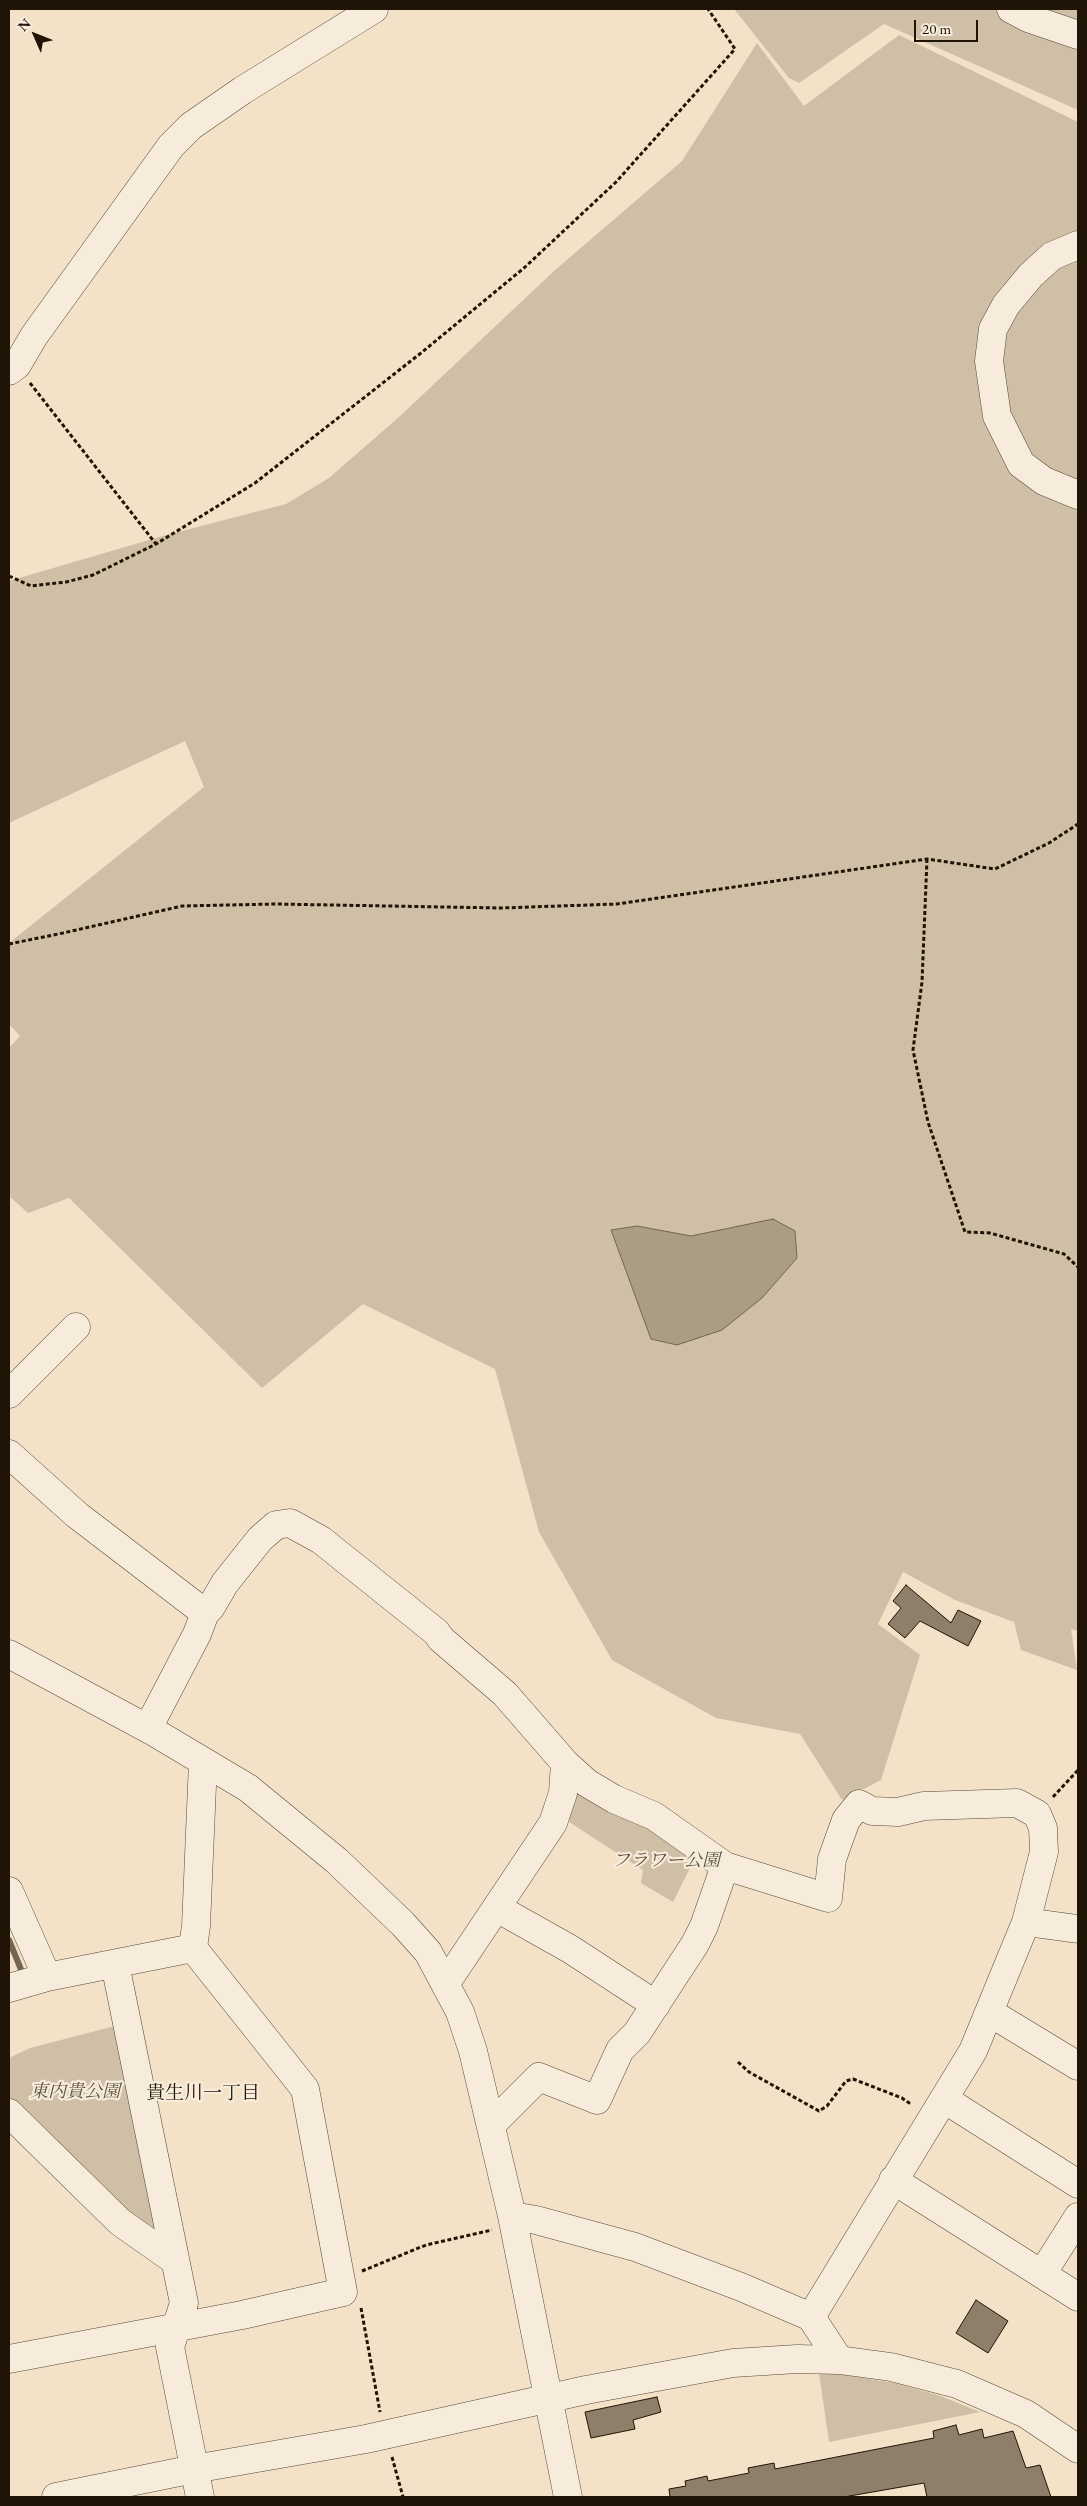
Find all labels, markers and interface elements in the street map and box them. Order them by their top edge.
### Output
north arrow [10,10,60,60]
scale bar [917,10,981,42]
text: N [14,14,35,35]
text: 20 m [922,19,951,38]
park label: フラワー公園 [612,1850,720,1872]
park label: 東内貴公園 [30,2081,120,2103]
district label: 貴生川一丁目 [146,2083,260,2105]

